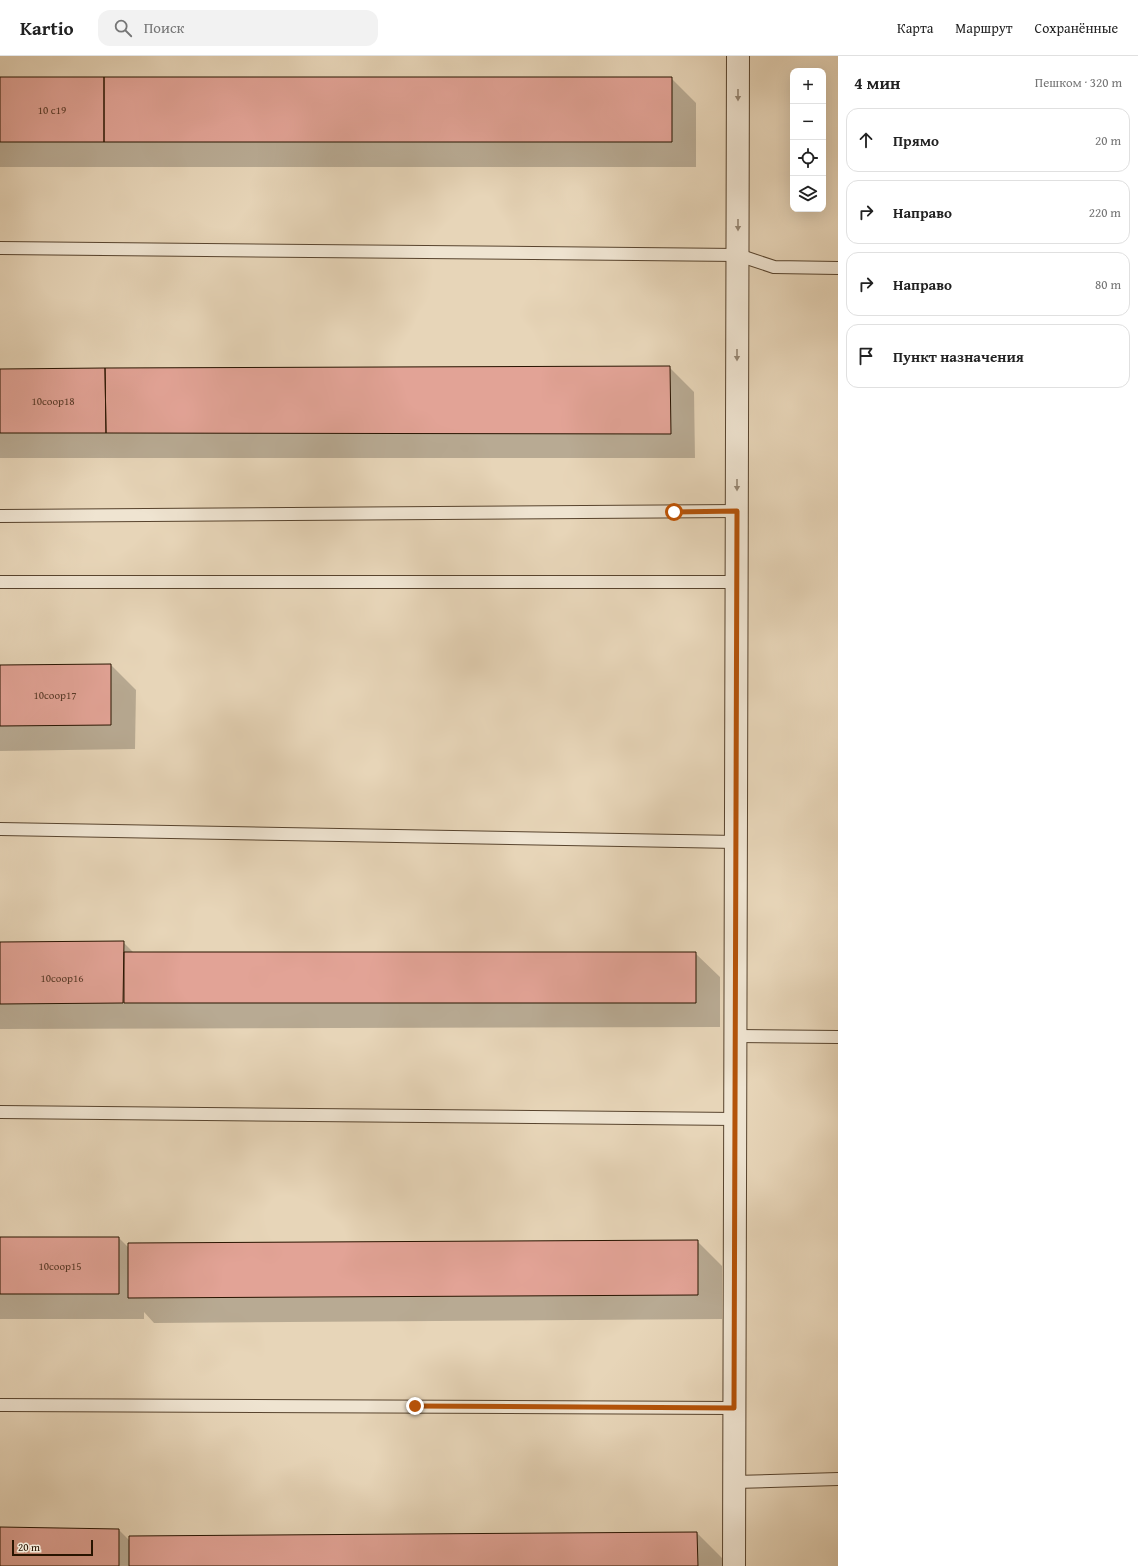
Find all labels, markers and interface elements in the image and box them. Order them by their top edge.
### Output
search box [98,10,378,46]
text: Kartio [20,14,74,42]
icon: search [112,17,134,39]
text: Поиск [144,17,184,38]
text: Карта [897,18,933,38]
text: Маршрут [955,18,1013,38]
text: Сохранённые [1035,18,1118,38]
map controls [790,68,826,212]
button: + [790,68,826,104]
text: 4 мин [854,70,900,95]
text: Пешком · 320 m [1035,73,1122,92]
one-way arrow [735,89,741,102]
house number: 10 с19 [38,102,66,118]
button: − [790,104,826,140]
icon: ahead [855,129,877,151]
text: Прямо [893,130,939,151]
text: 20 m [1095,131,1121,150]
button: locate [790,140,826,176]
button: layers [790,176,826,212]
icon: right [855,201,877,223]
text: Направо [893,202,952,223]
text: 220 m [1089,203,1121,222]
one-way arrow [735,219,741,232]
icon: right [855,273,877,295]
text: Направо [893,274,952,295]
text: 80 m [1095,275,1121,294]
icon: arrive [855,345,877,367]
text: Пункт назначения [893,346,1024,367]
one-way arrow [734,349,740,362]
house number: 10соор18 [31,393,75,409]
one-way arrow [734,479,740,492]
route start [665,503,683,521]
house number: 10соор17 [33,687,77,703]
house number: 10соор16 [40,970,84,986]
house number: 10соор15 [38,1258,82,1274]
route end [406,1397,424,1415]
scale bar [12,1538,93,1557]
text: 20 m [18,1539,40,1555]

